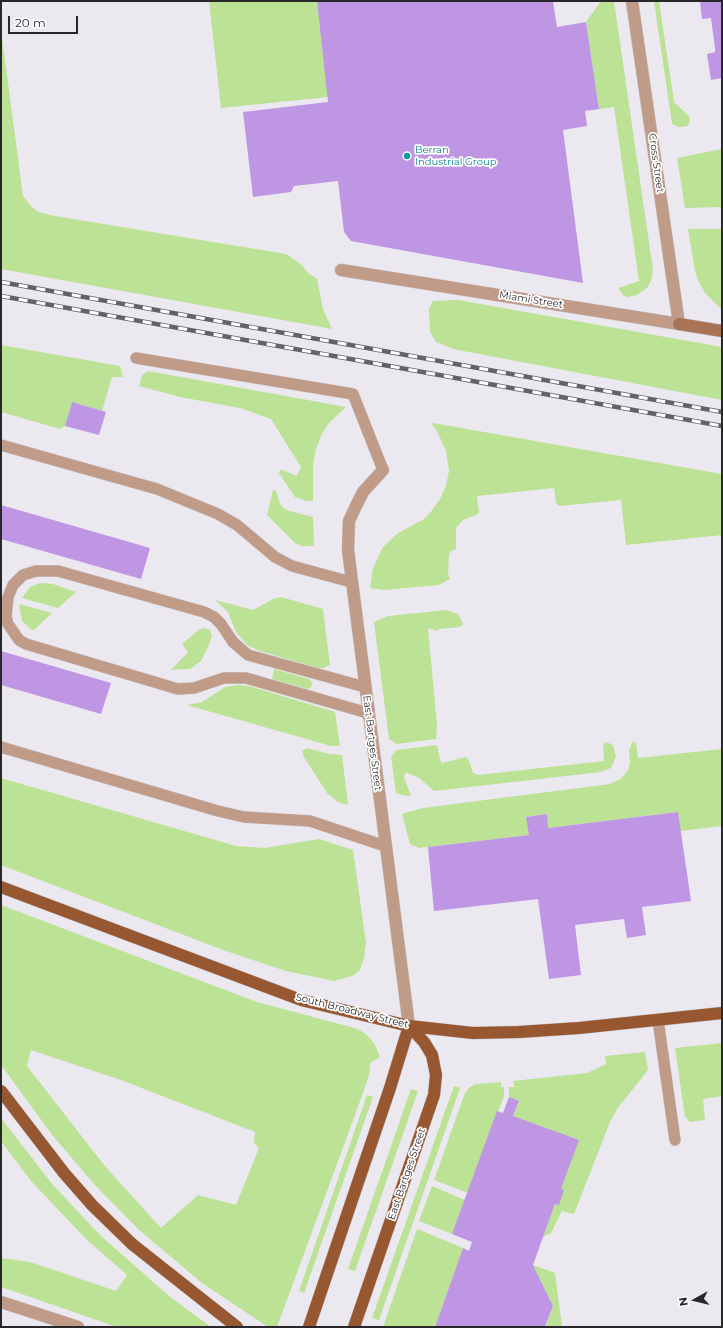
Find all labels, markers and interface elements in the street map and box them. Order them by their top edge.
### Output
scale bar [10,8,80,34]
text: 20 m [15,15,46,30]
street label: Cross Street [646,133,666,193]
place label: Berran Industrial Group [415,144,496,168]
marker: Berran Industrial Group [402,151,412,161]
street label: Miami Street [498,289,564,311]
street label: East Bartges Street [360,695,384,791]
street label: South Broadway Street [295,991,409,1031]
street label: East Bartges Street [386,1127,428,1221]
north arrow [675,1280,715,1320]
text: N [676,1296,691,1307]

